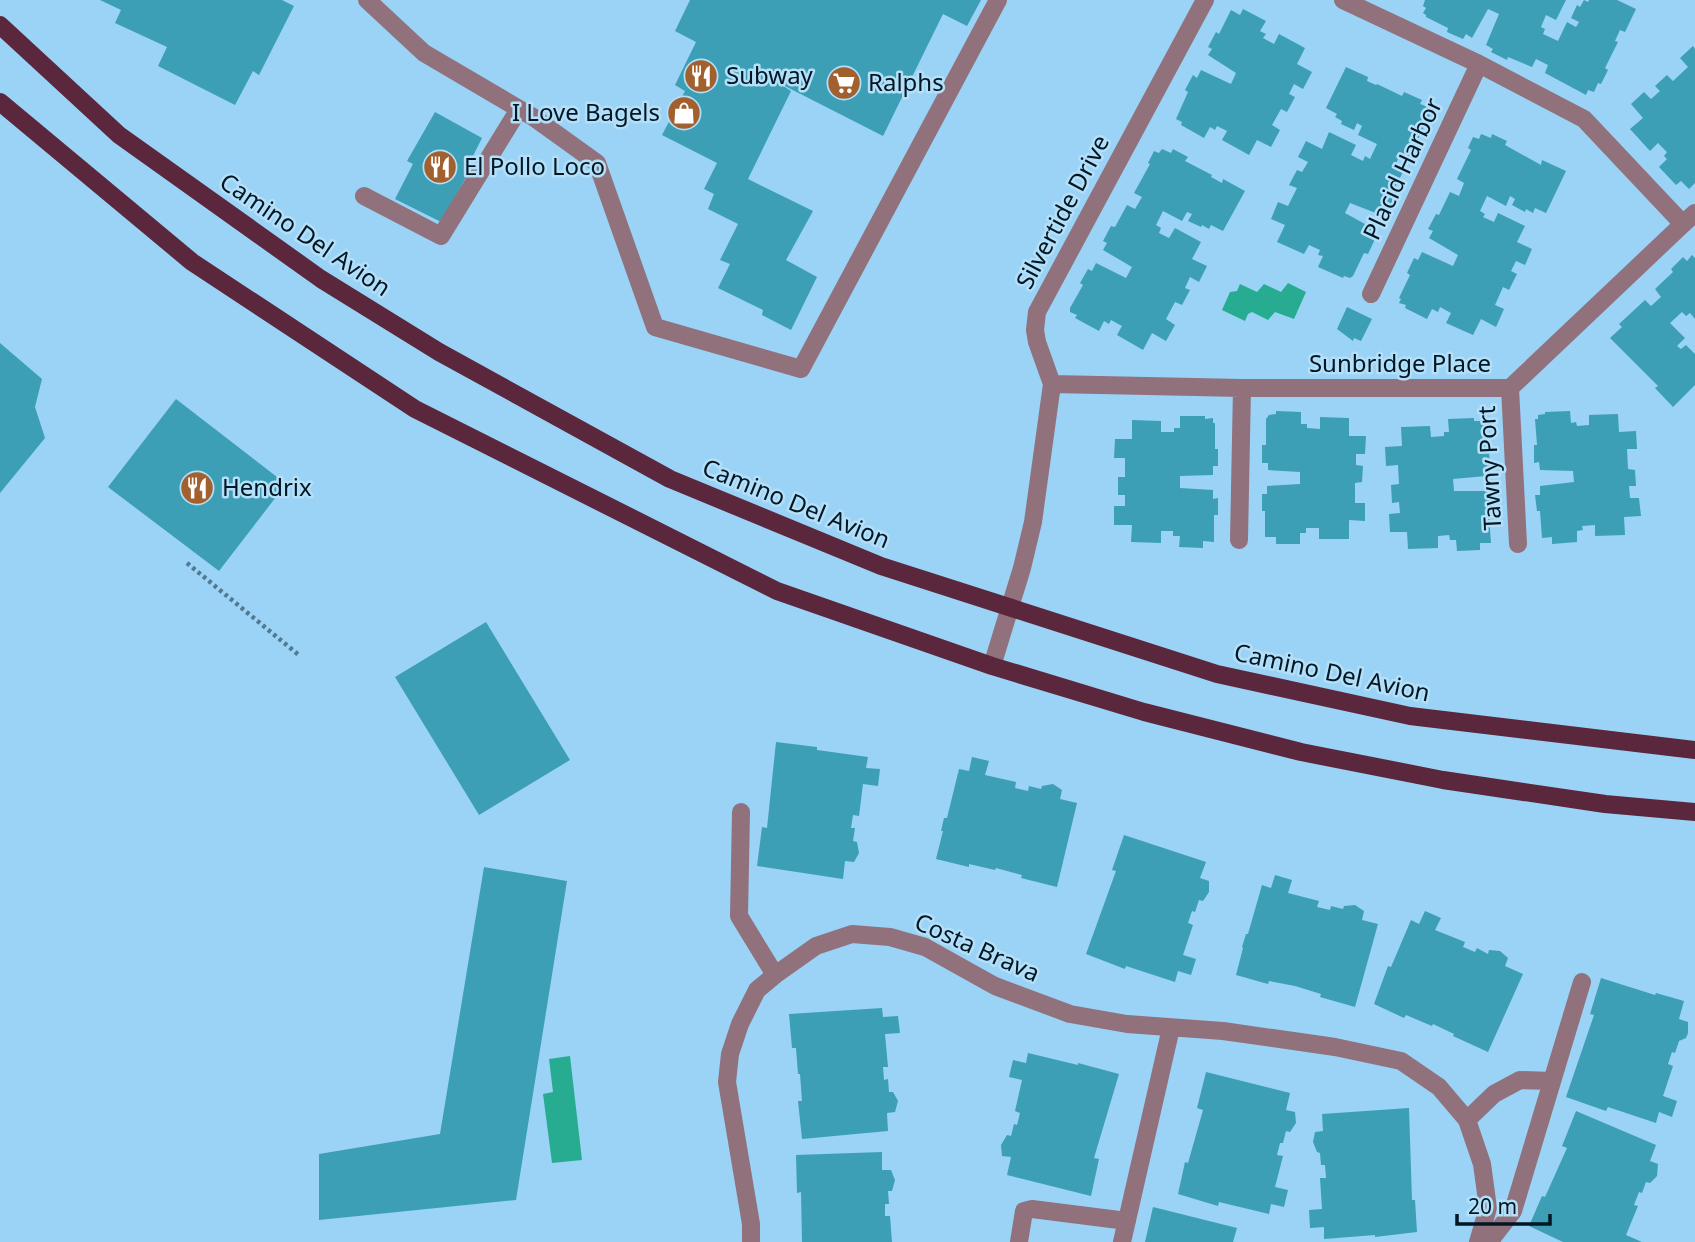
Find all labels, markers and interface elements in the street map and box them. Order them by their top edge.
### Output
restaurant icon: Subway [682,57,720,95]
place label: Subway [726,58,814,91]
supermarket icon: Ralphs [825,64,863,102]
place label: Ralphs [868,65,944,98]
street label: Placid Harbor [1354,92,1449,245]
shop icon: I Love Bagels [665,94,703,132]
place label: I Love Bagels [512,95,660,128]
street label: Silvertide Drive [1007,129,1116,294]
restaurant icon: El Pollo Loco [421,148,459,186]
place label: El Pollo Loco [464,149,605,182]
street label: Camino Del Avion [214,164,398,303]
street label: Sunbridge Place [1309,346,1491,379]
street label: Tawny Port [1469,405,1508,531]
street label: Camino Del Avion [698,450,895,555]
restaurant icon: Hendrix [178,469,216,507]
place label: Hendrix [222,470,312,503]
street label: Camino Del Avion [1231,635,1433,708]
street label: Costa Brava [910,904,1045,989]
scale bar [1457,1182,1550,1226]
text: 20 m [1468,1192,1517,1220]

